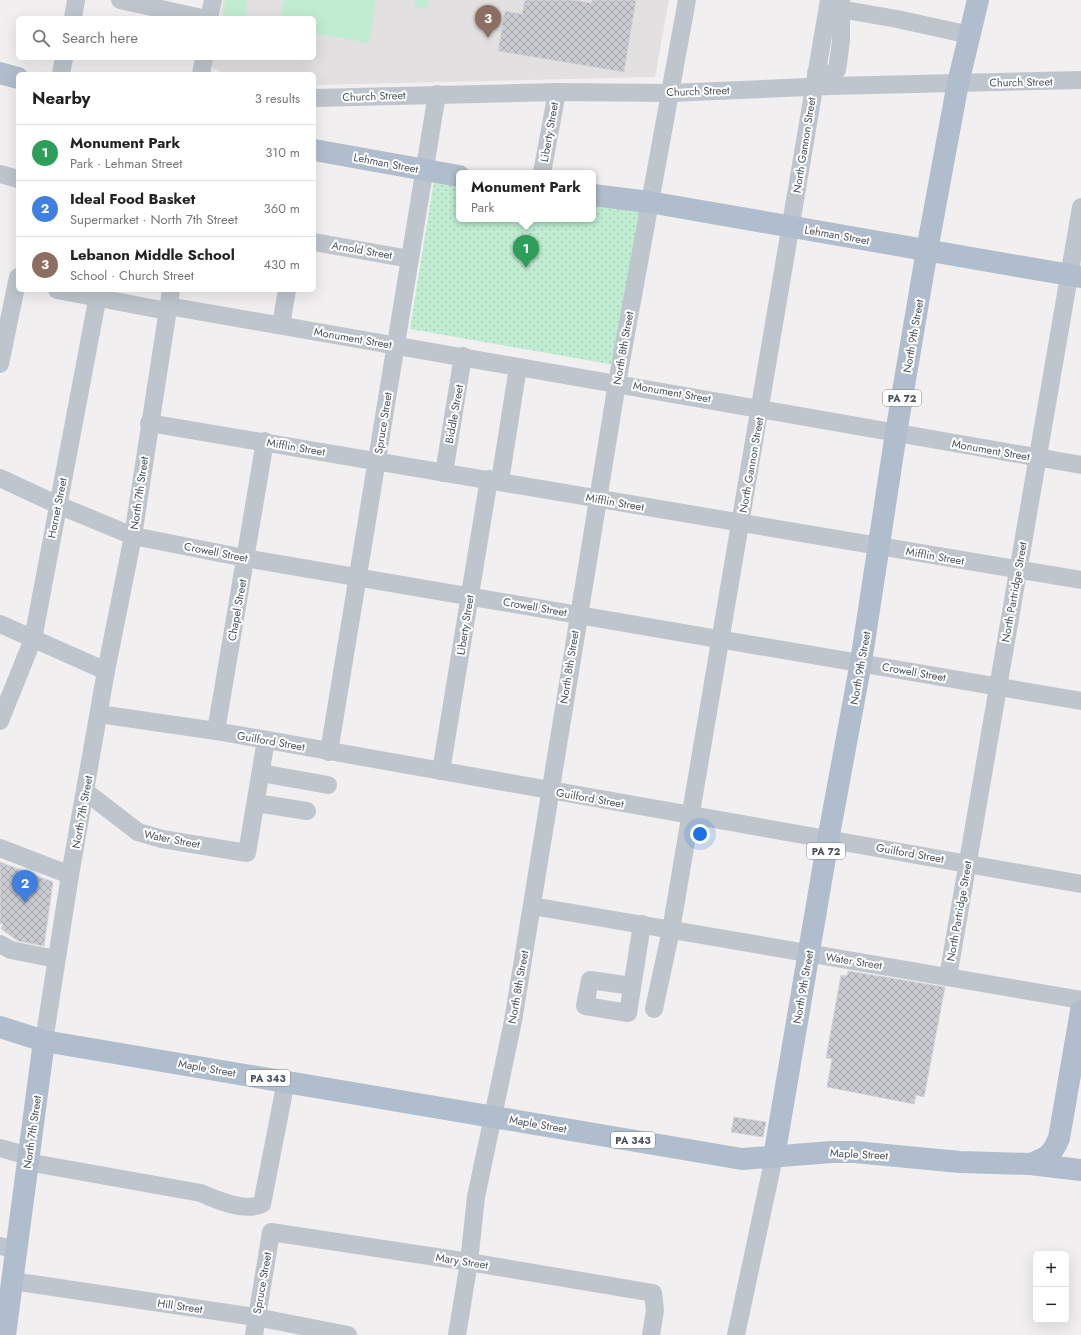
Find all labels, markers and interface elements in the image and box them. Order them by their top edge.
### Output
pin: 3 [475,5,501,38]
search box [16,16,316,60]
icon: search [30,27,52,49]
text: Search here [62,27,138,49]
street label: Church Street [989,73,1053,91]
street label: Church Street [666,82,730,100]
text: Nearby [32,86,90,110]
street label: Church Street [342,87,406,105]
text: 3 results [255,89,300,108]
street label: North Gannon Street [789,96,820,194]
street label: Liberty Street [536,100,562,163]
text: Monument Park [70,132,180,154]
text: 1 [42,143,48,162]
text: 310 m [265,143,300,162]
street label: Lehman Street [352,149,420,177]
text: Park · Lehman Street [70,154,182,173]
popup [456,170,596,222]
text: Monument Park [471,176,581,198]
text: Ideal Food Basket [70,188,195,210]
text: Park [471,198,494,217]
text: 2 [41,199,49,218]
text: 360 m [264,199,300,218]
text: Supermarket · North 7th Street [70,210,238,229]
street label: Lehman Street [803,221,871,249]
pin: 1 [513,235,539,268]
street label: Arnold Street [330,237,394,263]
text: Lebanon Middle School [70,244,235,266]
text: 3 [41,255,49,274]
text: 430 m [263,255,300,274]
text: School · Church Street [70,266,194,285]
street label: North 9th Street [899,298,927,374]
street label: North 8th Street [609,310,637,386]
street label: Monument Street [313,323,393,353]
street label: Monument Street [632,377,712,407]
street label: Biddle Street [441,383,467,445]
road number: PA 72 [883,390,921,406]
street label: Spruce Street [370,391,396,455]
street label: North Gannon Street [735,416,767,514]
street label: Mifflin Street [266,434,327,460]
street label: Monument Street [951,435,1031,465]
street label: North 7th Street [126,455,152,531]
street label: Hornet Street [43,476,71,540]
street label: Mifflin Street [585,489,646,515]
street label: Crowell Street [183,538,250,566]
street label: North Partridge Street [997,540,1031,644]
street label: Mifflin Street [905,543,966,569]
street label: Chapel Street [224,577,250,642]
street label: Liberty Street [452,593,478,656]
street label: Crowell Street [502,594,569,621]
street label: North 8th Street [555,629,583,705]
street label: North 9th Street [846,630,874,706]
street label: Crowell Street [881,659,948,686]
street label: Guilford Street [236,727,306,755]
street label: North 7th Street [68,774,96,850]
street label: Guilford Street [555,784,625,812]
your location [690,824,710,844]
street label: Water Street [143,826,202,852]
street label: Guilford Street [875,839,945,867]
road number: PA 72 [807,843,845,859]
street label: North Partridge Street [942,859,976,963]
pin: 2 [12,870,38,903]
street label: North 8th Street [504,949,532,1025]
street label: North 9th Street [789,949,817,1025]
street label: Water Street [825,949,884,973]
street label: Maple Street [177,1055,237,1081]
road number: PA 343 [246,1070,290,1086]
street label: North 7th Street [19,1094,45,1170]
street label: Maple Street [508,1111,568,1137]
road number: PA 343 [611,1132,655,1148]
street label: Maple Street [830,1144,889,1164]
street label: Mary Street [435,1249,490,1273]
street label: Spruce Street [249,1251,275,1315]
map controls [1033,1251,1069,1323]
button: + [1033,1251,1069,1287]
button: − [1033,1287,1069,1323]
street label: Hill Street [156,1295,204,1317]

